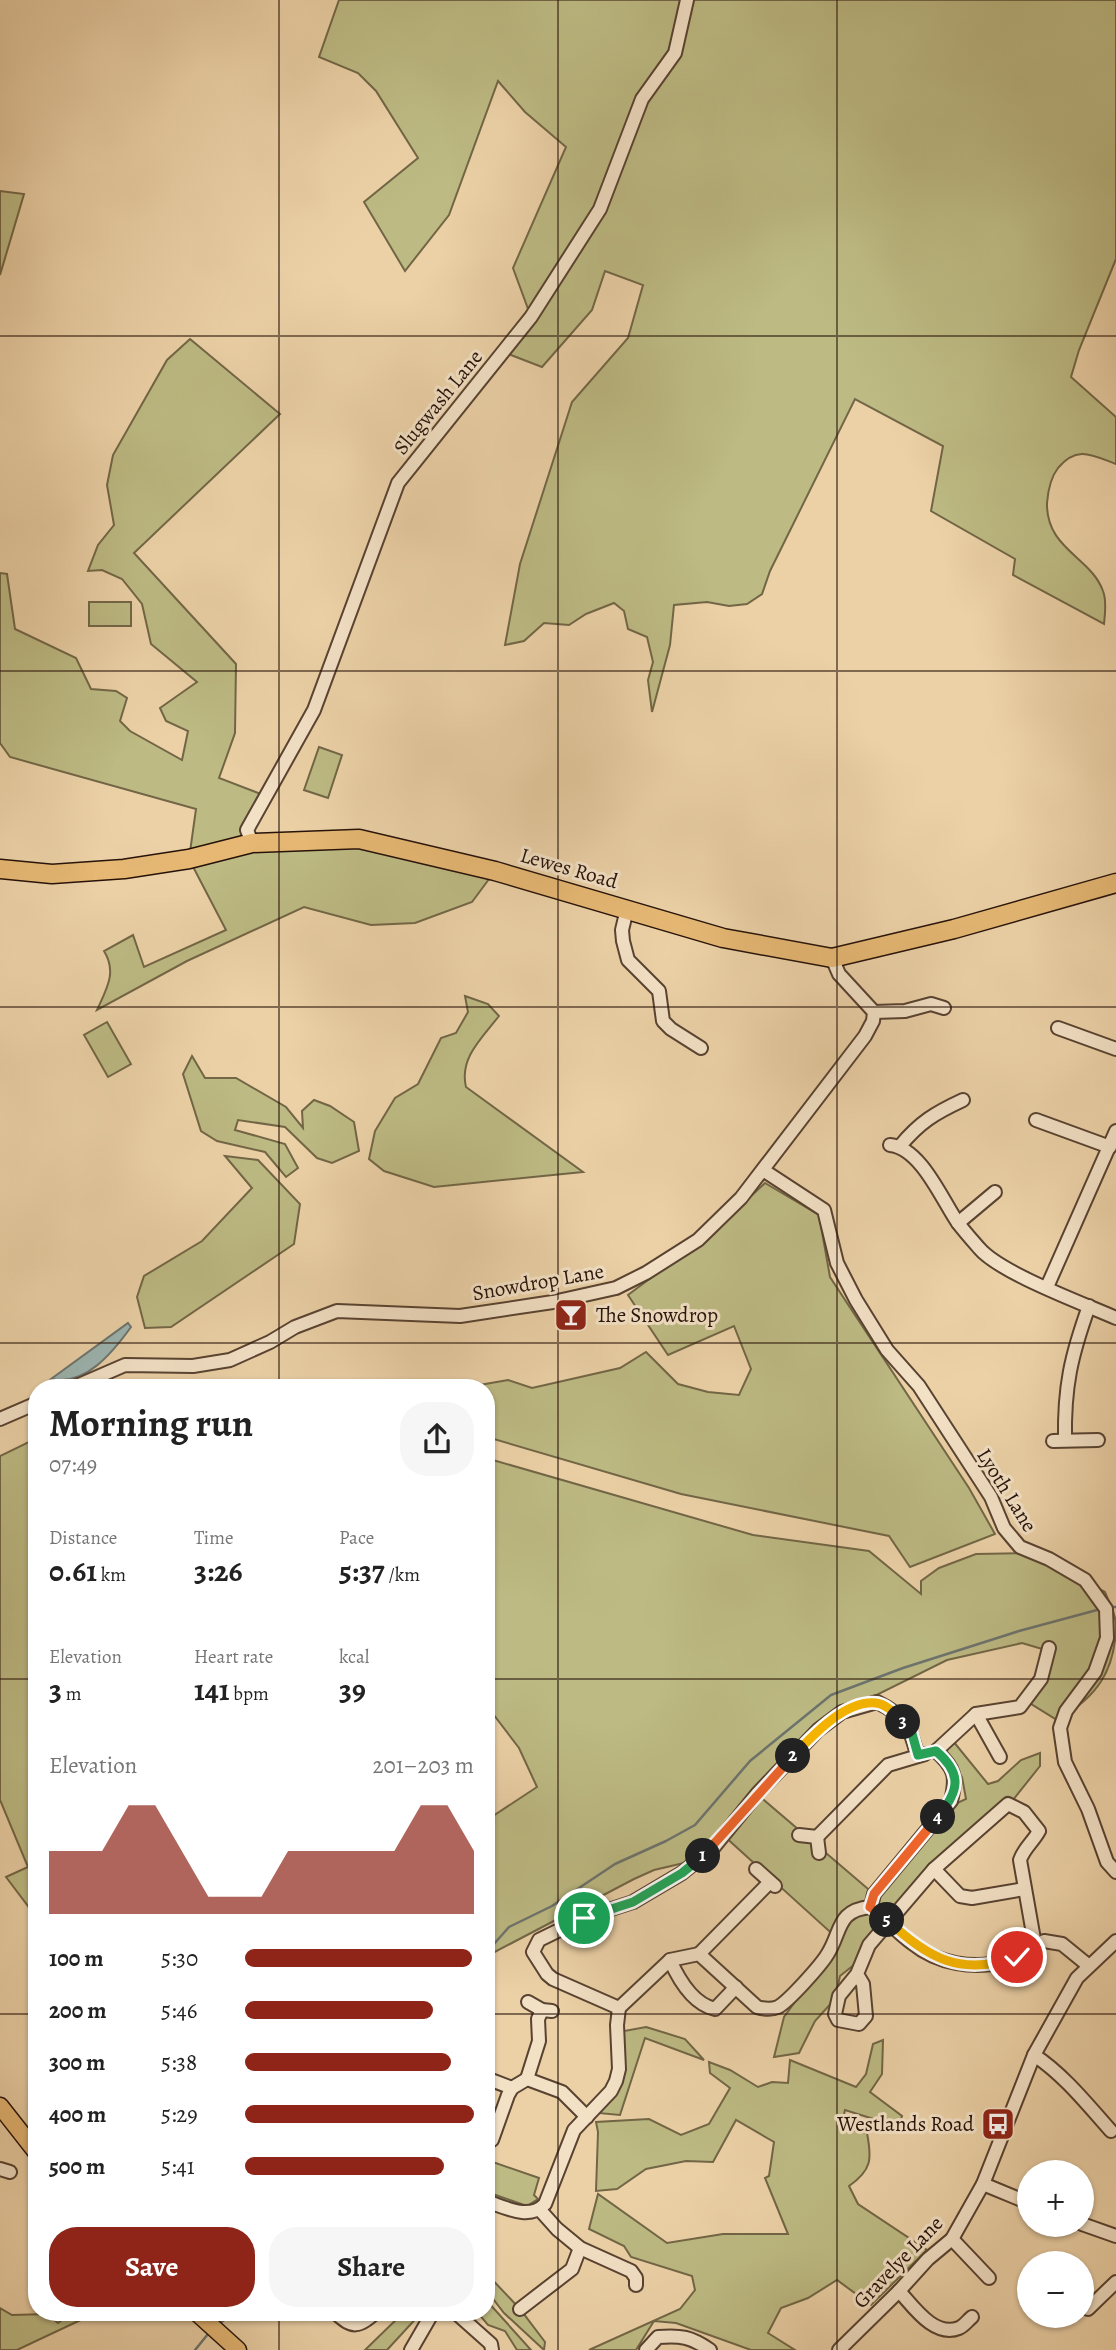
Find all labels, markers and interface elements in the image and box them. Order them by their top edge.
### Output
street label: Slugwash Lane [387,344,489,460]
street label: Lewes Road [517,841,622,895]
street label: Snowdrop Lane [470,1257,606,1307]
bar icon: The Snowdrop [552,1296,590,1334]
place label: The Snowdrop [596,1301,718,1329]
text: Morning run [49,1397,253,1449]
button: share [400,1402,474,1476]
street label: Lyoth Lane [970,1443,1044,1537]
text: 07:49 [49,1449,97,1480]
text: Distance [49,1525,117,1551]
text: Time [194,1525,233,1551]
text: Pace [339,1525,374,1551]
text: 0.61 [49,1551,97,1591]
text: 3:26 [194,1551,243,1591]
text: 5:37 [339,1551,385,1591]
text: km [97,1562,126,1588]
text: /km [385,1562,420,1588]
text: Elevation [49,1644,122,1670]
text: Heart rate [194,1644,273,1670]
text: kcal [339,1644,369,1670]
text: 3 [49,1670,62,1710]
text: 141 [194,1670,230,1710]
text: 39 [339,1670,366,1710]
text: m [62,1681,81,1707]
text: bpm [230,1681,269,1707]
pin: 3 [886,1704,920,1740]
text: 3 [898,1708,907,1734]
pin: 2 [776,1738,810,1774]
text: 2 [788,1742,797,1768]
text: Elevation [49,1750,137,1781]
text: 201–203 m [373,1750,474,1781]
pin: 4 [920,1800,956,1834]
text: 4 [933,1803,942,1829]
pin: 1 [686,1839,720,1874]
text: 1 [699,1842,706,1868]
pin [554,1888,614,1948]
icon: arrive [565,1899,603,1937]
pin: 5 [870,1902,904,1938]
text: 5 [882,1906,891,1932]
pin [987,1927,1047,1987]
icon: check [998,1938,1036,1976]
text: 100 m [49,1943,104,1974]
text: 5:30 [161,1943,198,1974]
text: 200 m [49,1995,107,2026]
text: 5:46 [161,1995,197,2026]
text: 300 m [49,2047,105,2078]
text: 5:38 [161,2047,197,2078]
text: 400 m [49,2099,106,2130]
text: 5:29 [161,2099,198,2130]
bus stop icon: Westlands Road [979,2105,1017,2143]
place label: Westlands Road [836,2110,975,2138]
text: 500 m [49,2151,105,2182]
text: 5:41 [161,2151,195,2182]
map controls [1017,2160,1094,2328]
button: + [1017,2160,1094,2237]
street label: Gravelye Lane [847,2210,949,2314]
button: Save [49,2227,255,2307]
button: Share [269,2227,474,2307]
button: − [1017,2251,1094,2328]

